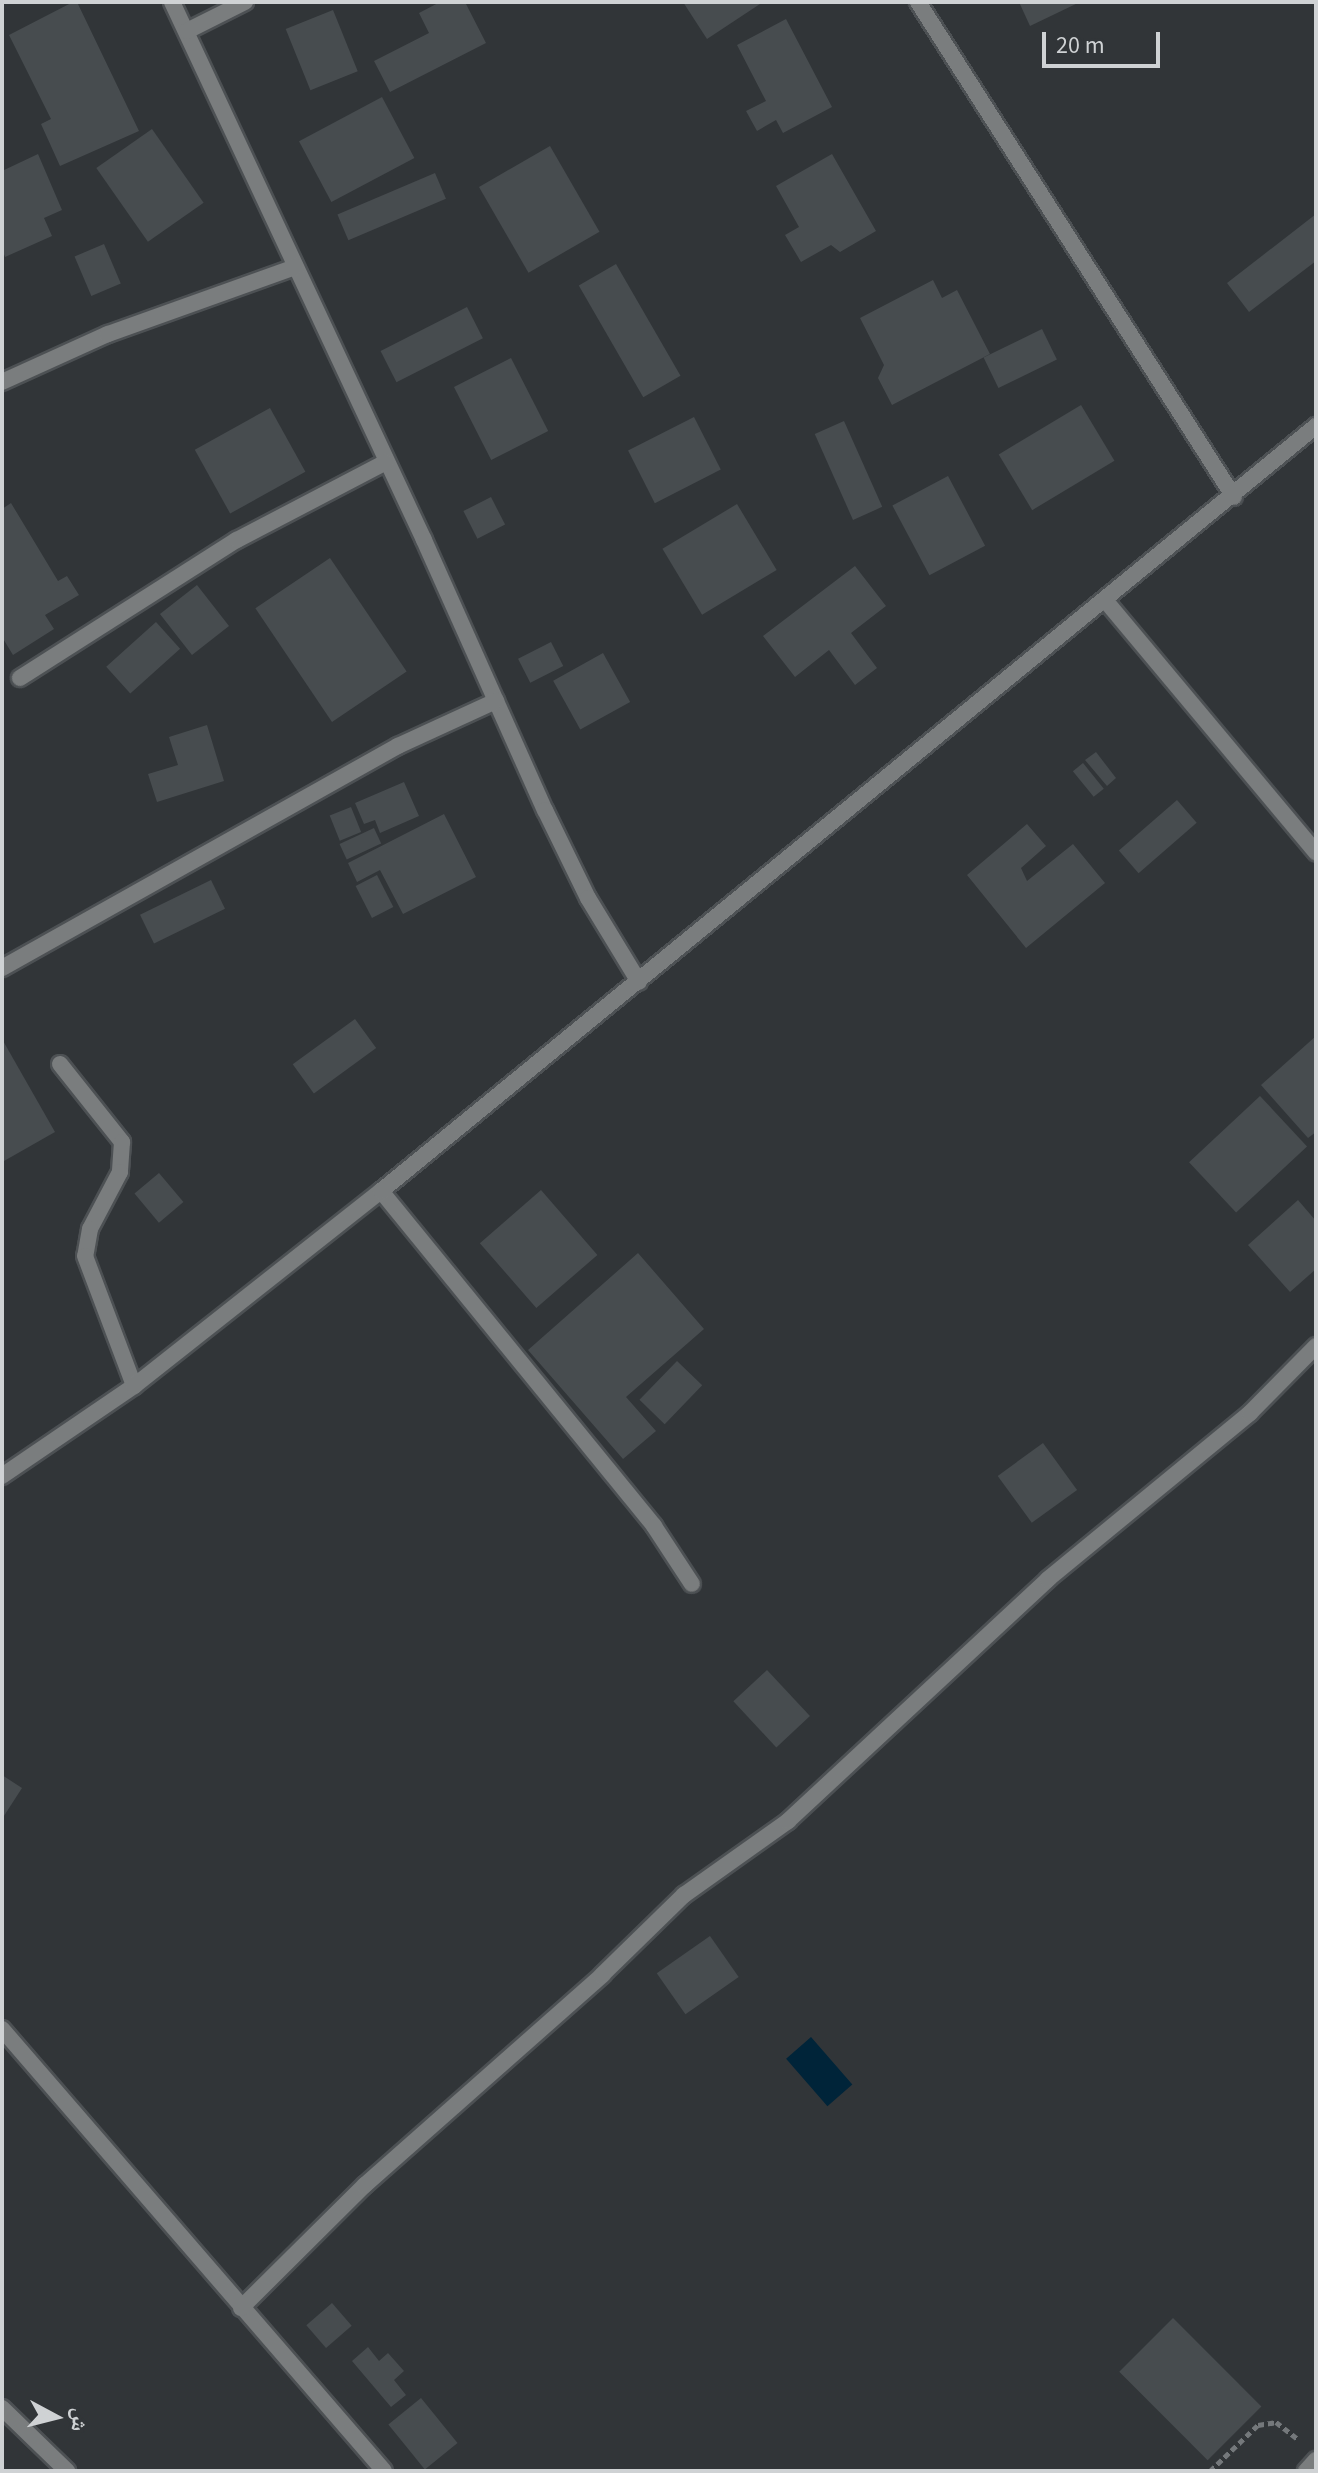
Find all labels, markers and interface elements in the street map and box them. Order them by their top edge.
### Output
scale bar [1046,16,1164,66]
text: 20 m [1056,28,1105,63]
north arrow [16,2377,96,2457]
text: ش [63,2406,97,2433]

